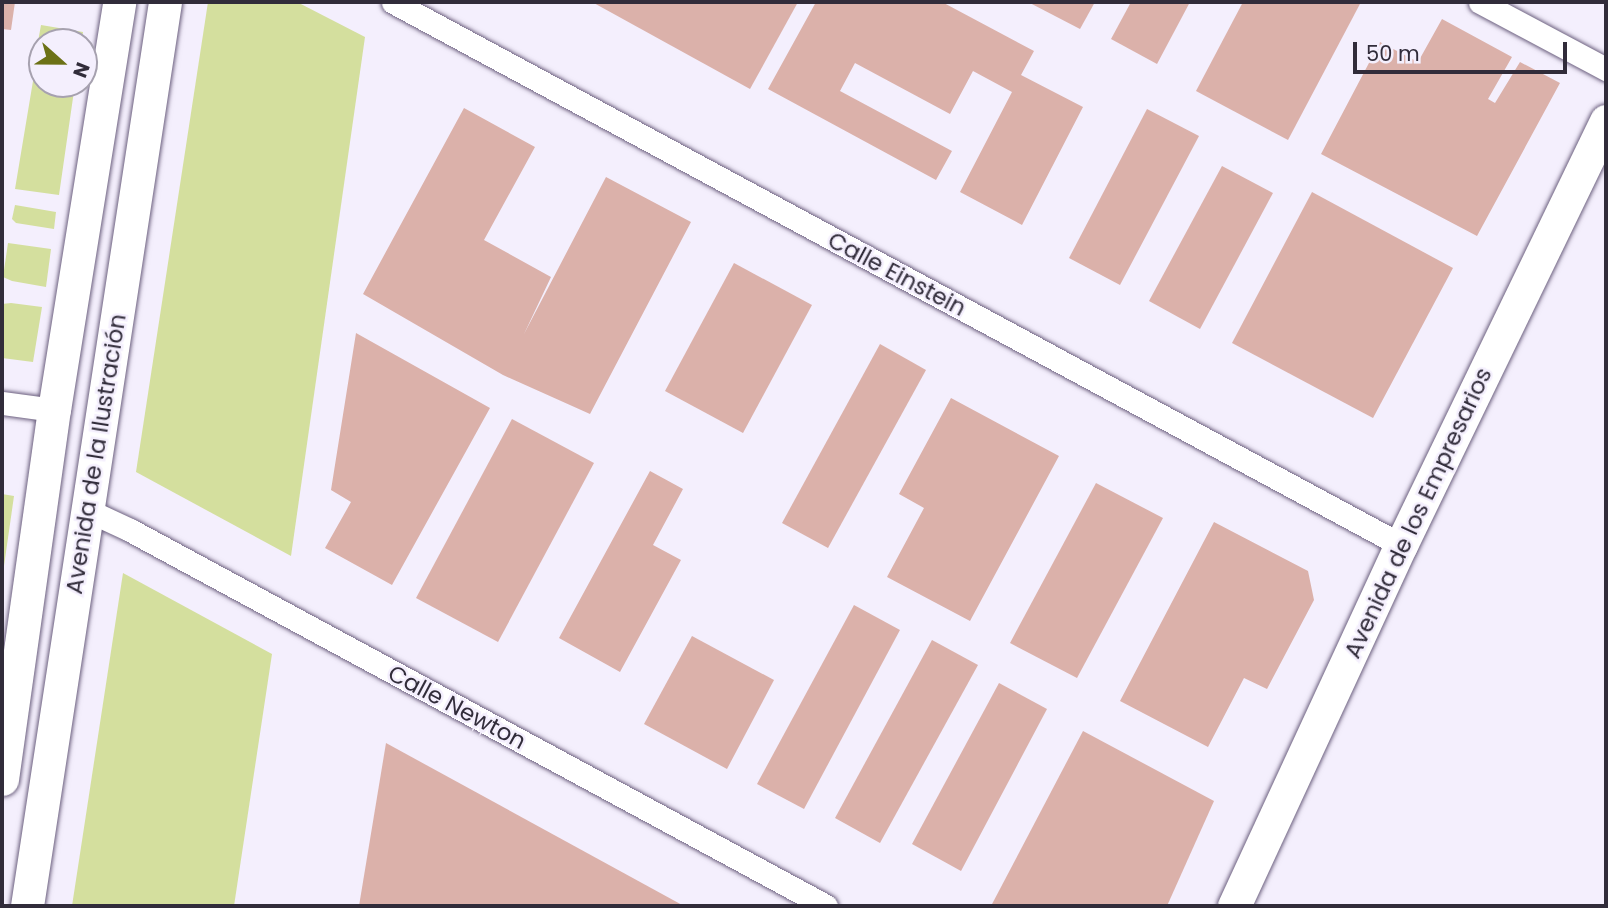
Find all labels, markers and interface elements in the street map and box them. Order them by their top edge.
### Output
north arrow [28,28,98,98]
scale bar [1356,28,1570,72]
text: 50 m [1366,39,1420,68]
text: N [66,58,96,81]
street label: Calle Einstein [823,226,971,322]
street label: Avenida de la Ilustración [60,312,132,596]
street label: Avenida de los Empresarios [1338,363,1498,663]
street label: Calle Newton [383,659,531,755]

